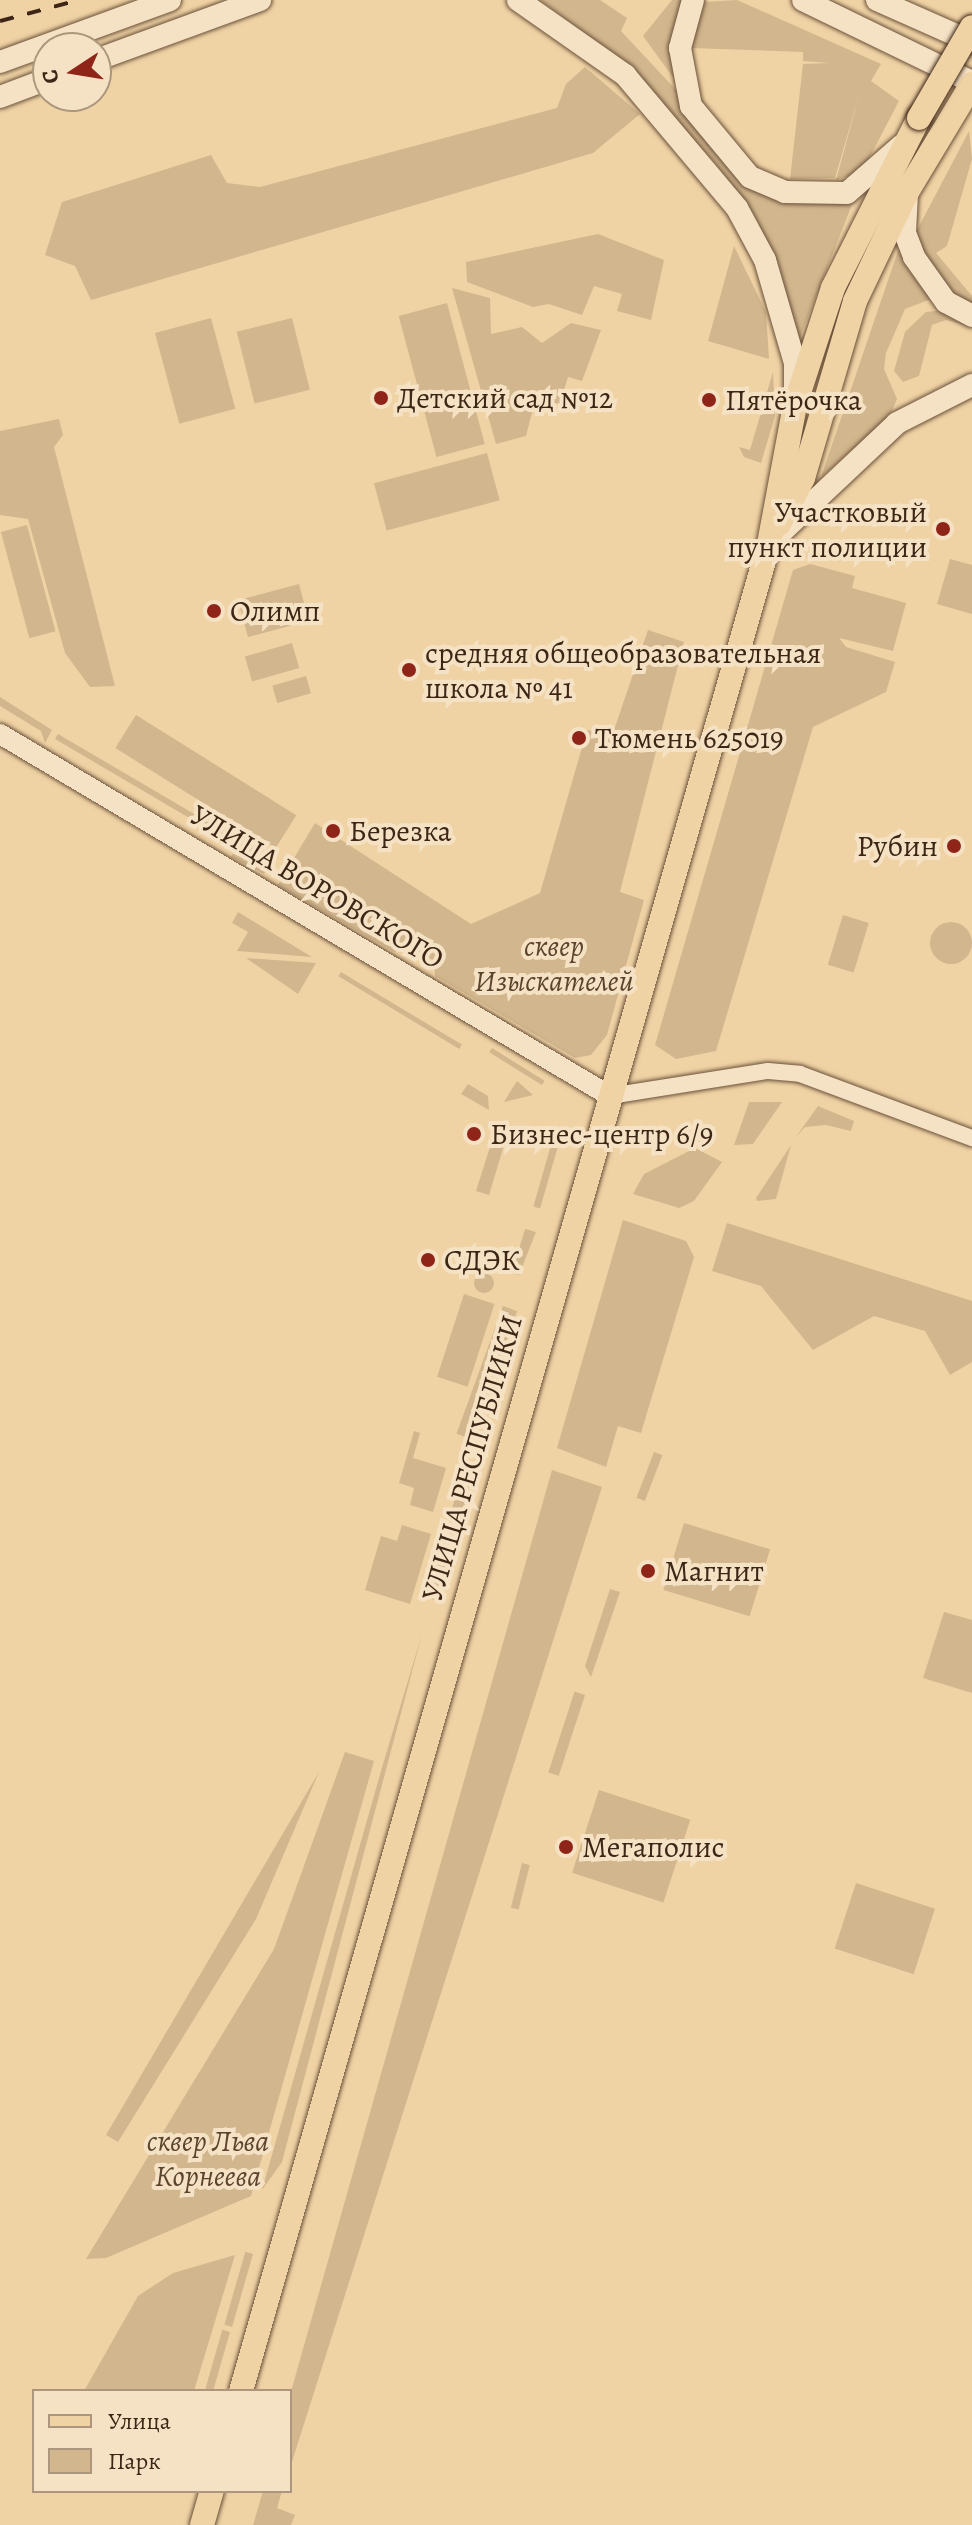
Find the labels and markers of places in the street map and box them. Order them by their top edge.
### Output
place label: Детский сад №12 [397,380,613,416]
place label: Пятёрочка [725,382,862,418]
marker: Детский сад №12 [372,389,390,407]
marker: Пятёрочка [700,391,718,409]
place label: Участковый пункт полиции [728,494,927,564]
marker: Участковый пункт полиции [934,520,952,538]
place label: Олимп [230,593,320,629]
marker: Олимп [205,602,223,620]
place label: средняя общеобразовательная школа № 41 [425,635,821,706]
marker: средняя общеобразовательная школа № 41 [400,661,418,679]
place label: Тюмень 625019 [595,720,784,756]
marker: Тюмень 625019 [570,729,588,747]
place label: Березка [349,813,452,849]
marker: Березка [324,822,342,840]
place label: Рубин [857,828,938,864]
marker: Рубин [945,837,963,855]
place label: Бизнес-центр 6/9 [490,1116,713,1152]
marker: Бизнес-центр 6/9 [465,1125,483,1143]
place label: СДЭК [444,1242,520,1278]
marker: СДЭК [419,1251,437,1269]
place label: Магнит [664,1553,764,1589]
marker: Магнит [639,1562,657,1580]
place label: Мегаполис [582,1829,725,1865]
marker: Мегаполис [557,1838,575,1856]

